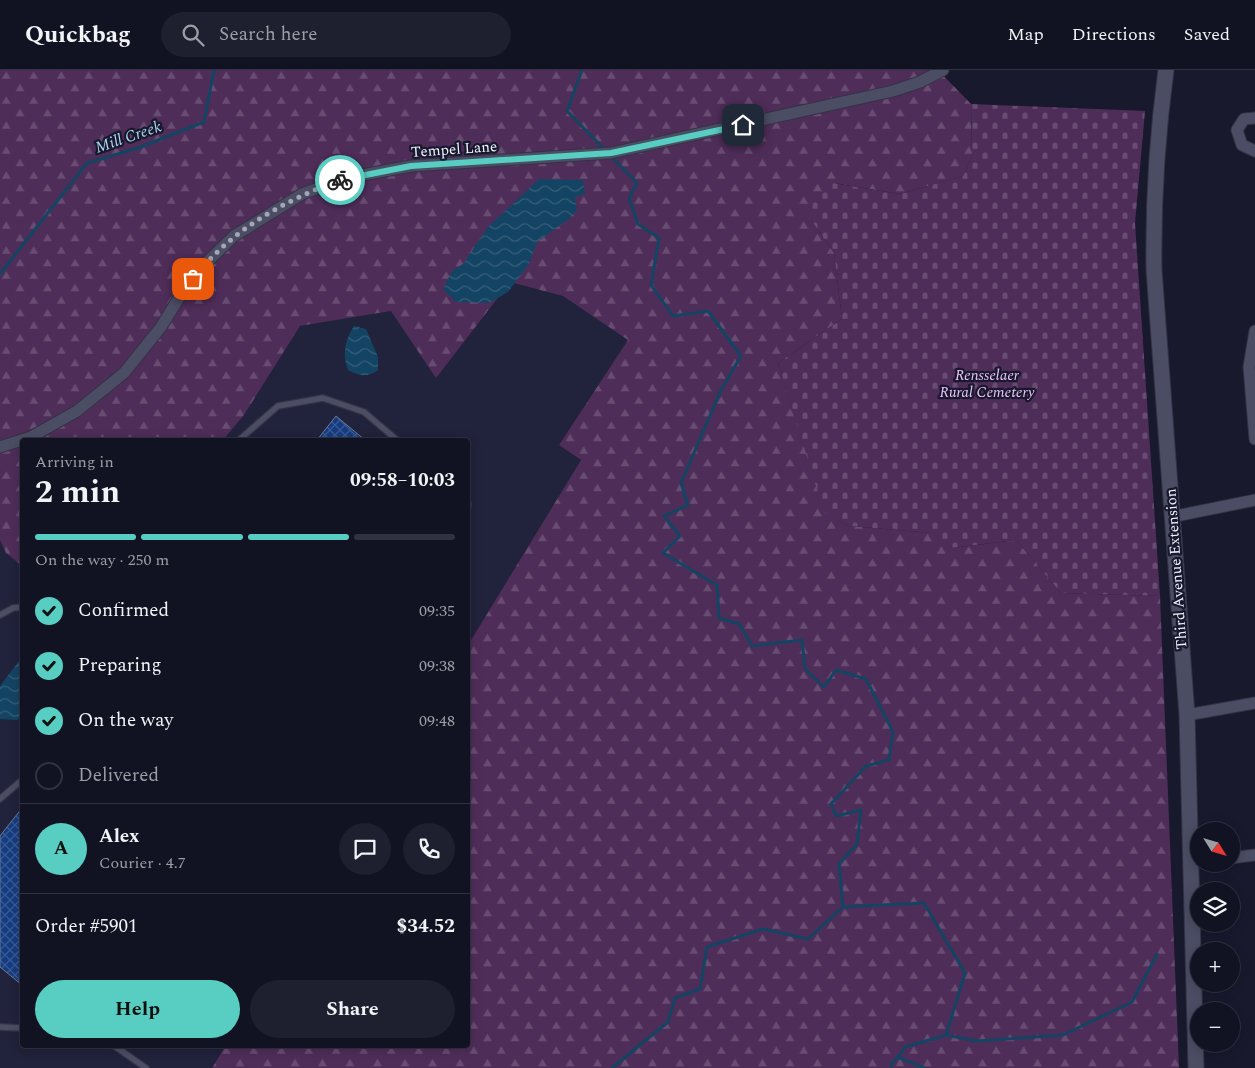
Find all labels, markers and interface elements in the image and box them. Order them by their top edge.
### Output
search box [161,12,511,57]
text: Quickbag [25,17,131,53]
text: Search here [219,20,318,49]
icon: search [179,21,207,49]
text: Map [1008,21,1044,48]
text: Directions [1072,21,1156,48]
text: Saved [1184,21,1230,48]
pin [722,104,764,146]
icon: home [729,111,757,139]
water label: Mill Creek [92,114,165,160]
street label: Tempel Lane [410,135,498,164]
courier [315,155,365,205]
icon: bike [326,166,354,194]
pin [172,258,214,300]
icon: bag [179,265,207,293]
park label: Rensselaer Rural Cemetery [940,364,1035,404]
text: Arriving in [35,450,114,474]
text: 09:58–10:03 [350,466,455,495]
text: 2 min [35,468,120,517]
street label: Third Avenue Extension [1159,487,1194,650]
text: On the way · 250 m [35,548,169,572]
text: Confirmed [78,596,169,625]
icon: check [35,597,63,625]
text: 09:35 [419,599,455,623]
text: Preparing [78,651,162,680]
icon: check [35,652,63,680]
text: 09:38 [419,654,455,678]
text: On the way [78,706,174,735]
icon: check [35,707,63,735]
text: 09:48 [419,709,455,733]
text: Delivered [78,761,159,790]
text: Alex [99,822,140,851]
north arrow [1190,822,1240,872]
map controls [1190,822,1240,1052]
button: chat [339,823,391,875]
button: phone [403,823,455,875]
text: A [54,834,68,863]
text: Courier · 4.7 [99,851,186,875]
button: layers [1190,882,1240,932]
text: Order #5901 [35,912,138,941]
text: $34.52 [397,912,455,941]
button: + [1190,942,1240,992]
button: Help [35,980,240,1038]
button: Share [250,980,455,1038]
button: − [1190,1002,1240,1052]

